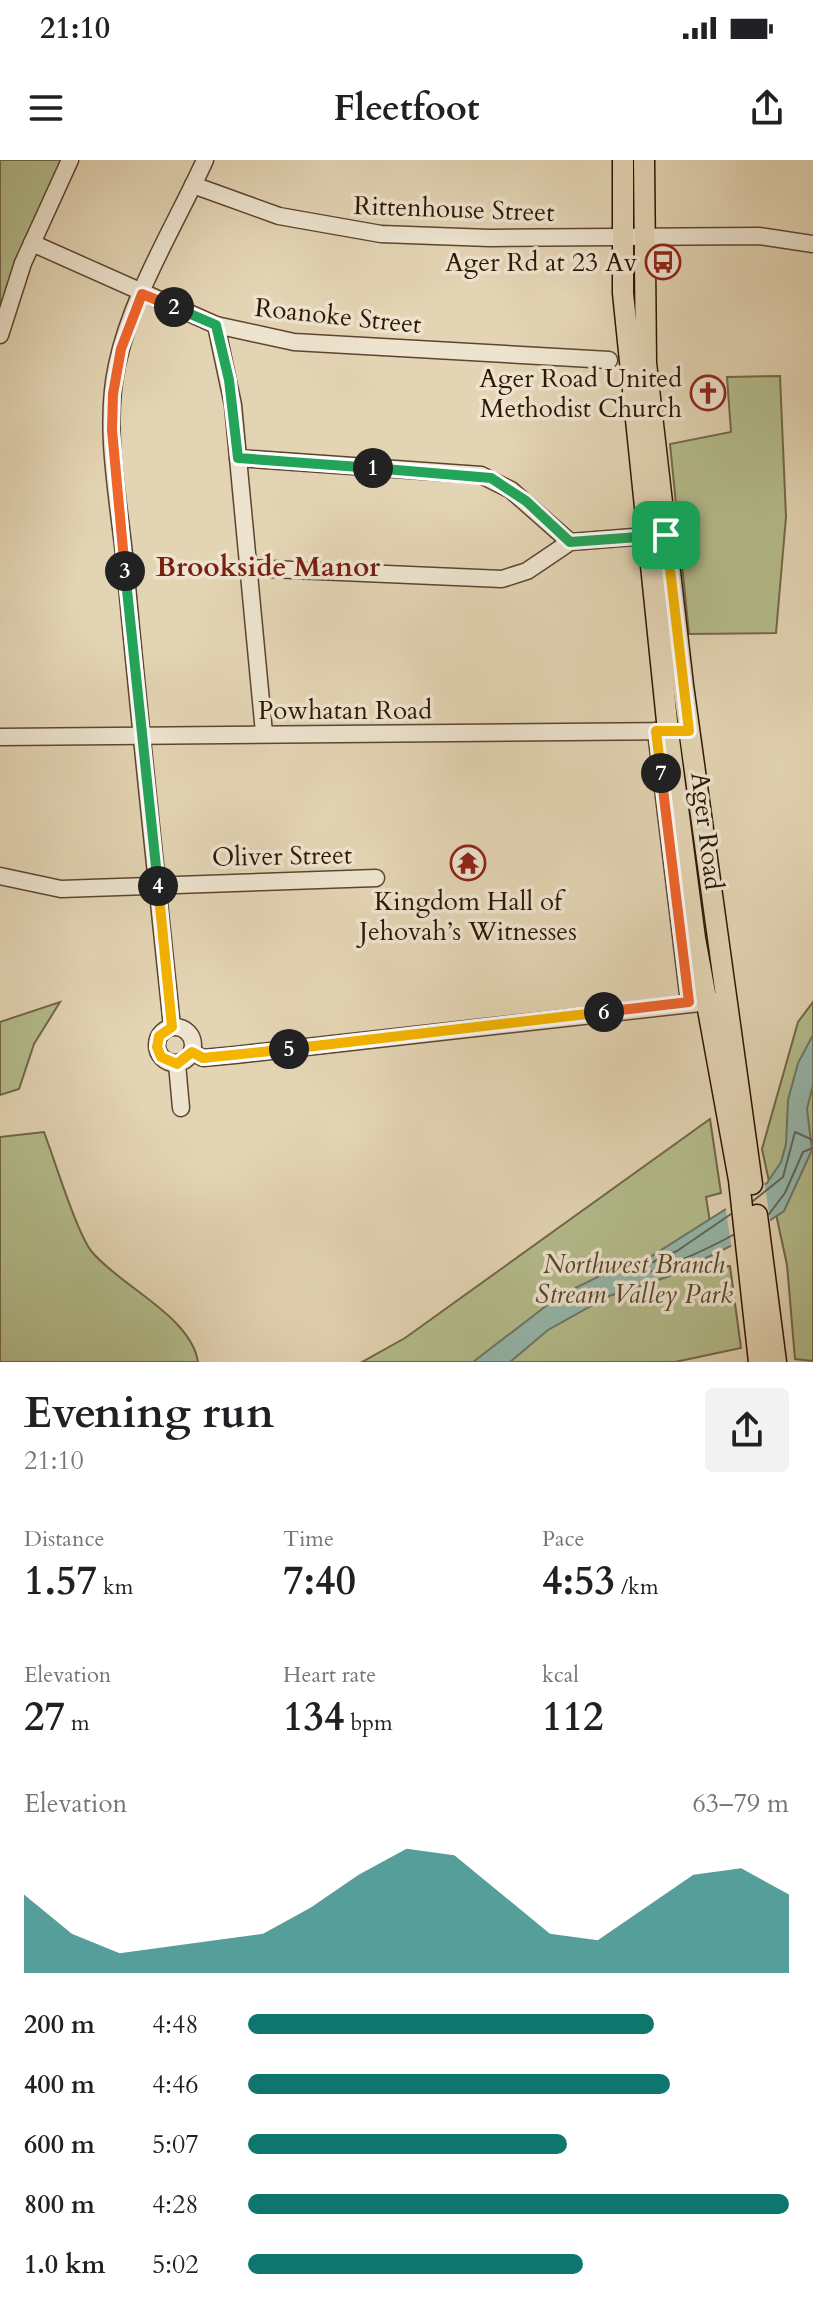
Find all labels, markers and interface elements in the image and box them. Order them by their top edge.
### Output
text: 21:10 [40,8,110,49]
text: Fleetfoot [333,84,480,133]
icon: menu [24,86,68,130]
icon: share [745,86,789,130]
street label: Rittenhouse Street [353,188,555,230]
bus stop icon: Ager Rd at 23 Av [644,243,682,281]
place label: Ager Rd at 23 Av [445,245,638,280]
pin: 2 [154,287,194,327]
street label: Roanoke Street [253,290,423,342]
text: 2 [168,292,180,322]
place label: Ager Road United Methodist Church [479,361,682,426]
church icon: Ager Road United Methodist Church [689,374,727,412]
pin: 1 [353,448,393,488]
text: 1 [367,453,379,483]
pin [632,501,700,569]
icon: arrive [644,513,688,557]
district label: Brookside Manor [156,548,381,586]
pin: 3 [105,551,145,591]
text: 3 [119,556,131,586]
street label: Powhatan Road [258,693,432,728]
pin: 7 [641,753,681,793]
text: 7 [655,758,667,788]
street label: Ager Road [682,770,732,892]
street label: Oliver Street [212,837,352,875]
temple icon: Kingdom Hall of Jehovah’s Witnesses [449,844,487,882]
pin: 4 [138,866,178,906]
text: 4 [152,871,164,901]
place label: Kingdom Hall of Jehovah’s Witnesses [355,884,577,949]
pin: 6 [584,992,624,1032]
text: 6 [598,997,610,1027]
pin: 5 [269,1029,309,1069]
text: 5 [283,1034,295,1064]
park label: Northwest Branch Stream Valley Park [535,1247,733,1312]
text: Evening run [24,1383,274,1443]
button: share [705,1388,789,1472]
text: 21:10 [24,1443,84,1478]
text: Distance [24,1524,104,1554]
text: Time [283,1524,334,1554]
text: Pace [542,1524,585,1554]
text: 1.57 [24,1554,97,1609]
text: 7:40 [283,1554,356,1609]
text: 4:53 [542,1554,615,1609]
text: km [97,1572,133,1602]
text: /km [615,1572,659,1602]
text: Elevation [24,1660,111,1690]
text: Heart rate [283,1660,376,1690]
text: kcal [542,1660,579,1690]
text: 27 [24,1690,65,1745]
text: 134 [283,1690,344,1745]
text: 112 [542,1690,603,1745]
text: m [65,1708,90,1738]
text: bpm [344,1708,393,1738]
text: Elevation [24,1786,127,1821]
text: 63–79 m [692,1786,789,1821]
text: 200 m [24,2007,95,2042]
text: 4:48 [152,2007,199,2042]
text: 400 m [24,2067,95,2102]
text: 4:46 [152,2067,199,2102]
text: 600 m [24,2127,95,2162]
text: 5:07 [152,2127,199,2162]
text: 800 m [24,2187,95,2222]
text: 4:28 [152,2187,199,2222]
text: 1.0 km [24,2247,105,2282]
text: 5:02 [152,2247,199,2282]

